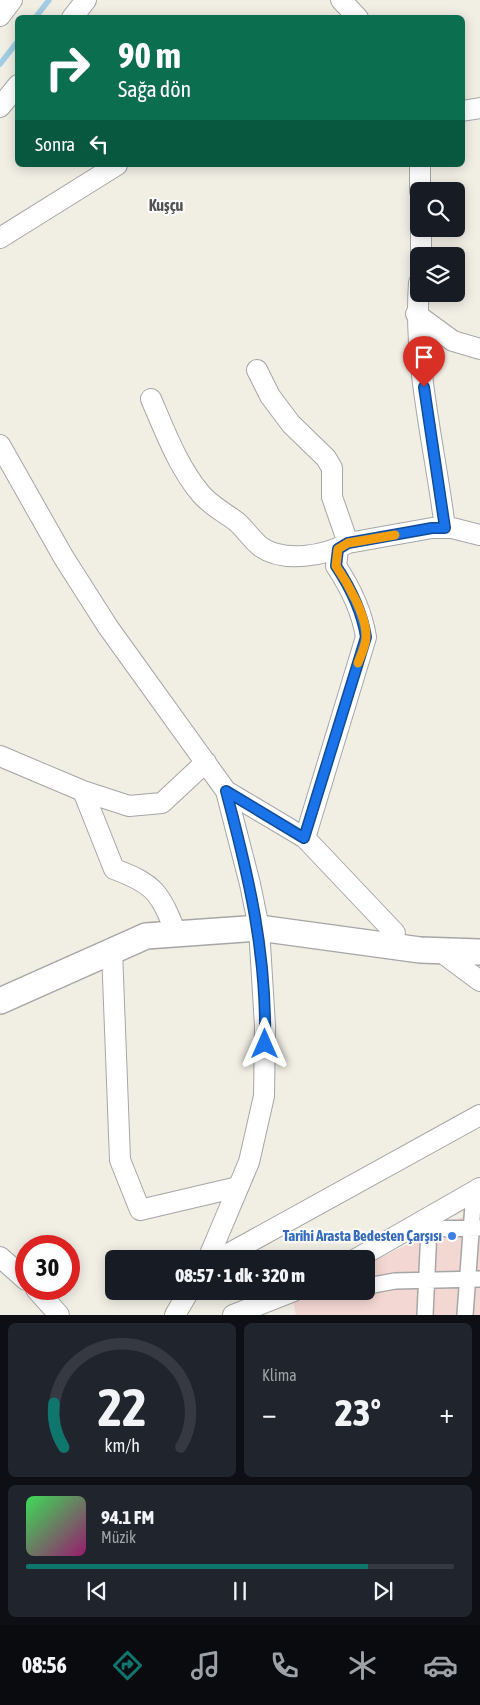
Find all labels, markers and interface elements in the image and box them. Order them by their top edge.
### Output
icon: right [35,35,100,100]
text: 90 m [118,35,181,75]
text: Sağa dön [118,76,191,102]
icon: left [85,130,113,158]
text: Sonra [35,133,75,155]
map controls [410,182,465,302]
button: search [410,182,465,237]
district label: Kuşçu [149,196,184,214]
button: layers [410,247,465,302]
pin [403,336,445,387]
icon: arrive [410,343,438,371]
position arrow [238,1017,290,1069]
place label: Tarihi Arasta Bedesten Çarşısı [283,1227,442,1244]
marker: Tarihi Arasta Bedesten Çarşısı [446,1230,458,1242]
speed limit sign: 30 [15,1235,80,1300]
text: 08:57 · 1 dk · 320 m [175,1264,305,1286]
text: Klima [262,1366,297,1384]
text: 22 [98,1377,146,1437]
text: 23° [335,1391,381,1434]
text: − [262,1397,277,1429]
text: + [439,1397,454,1429]
text: km/h [104,1435,140,1456]
text: 94.1 FM [101,1506,154,1528]
text: Müzik [101,1528,136,1546]
icon: previous [83,1577,111,1605]
icon: pause [226,1577,254,1605]
icon: next [369,1577,397,1605]
icon: directions [110,1648,145,1683]
icon: music [188,1648,223,1683]
icon: phone [267,1648,302,1683]
icon: climate [345,1648,380,1683]
icon: car [423,1648,458,1683]
text: 08:56 [22,1652,67,1678]

